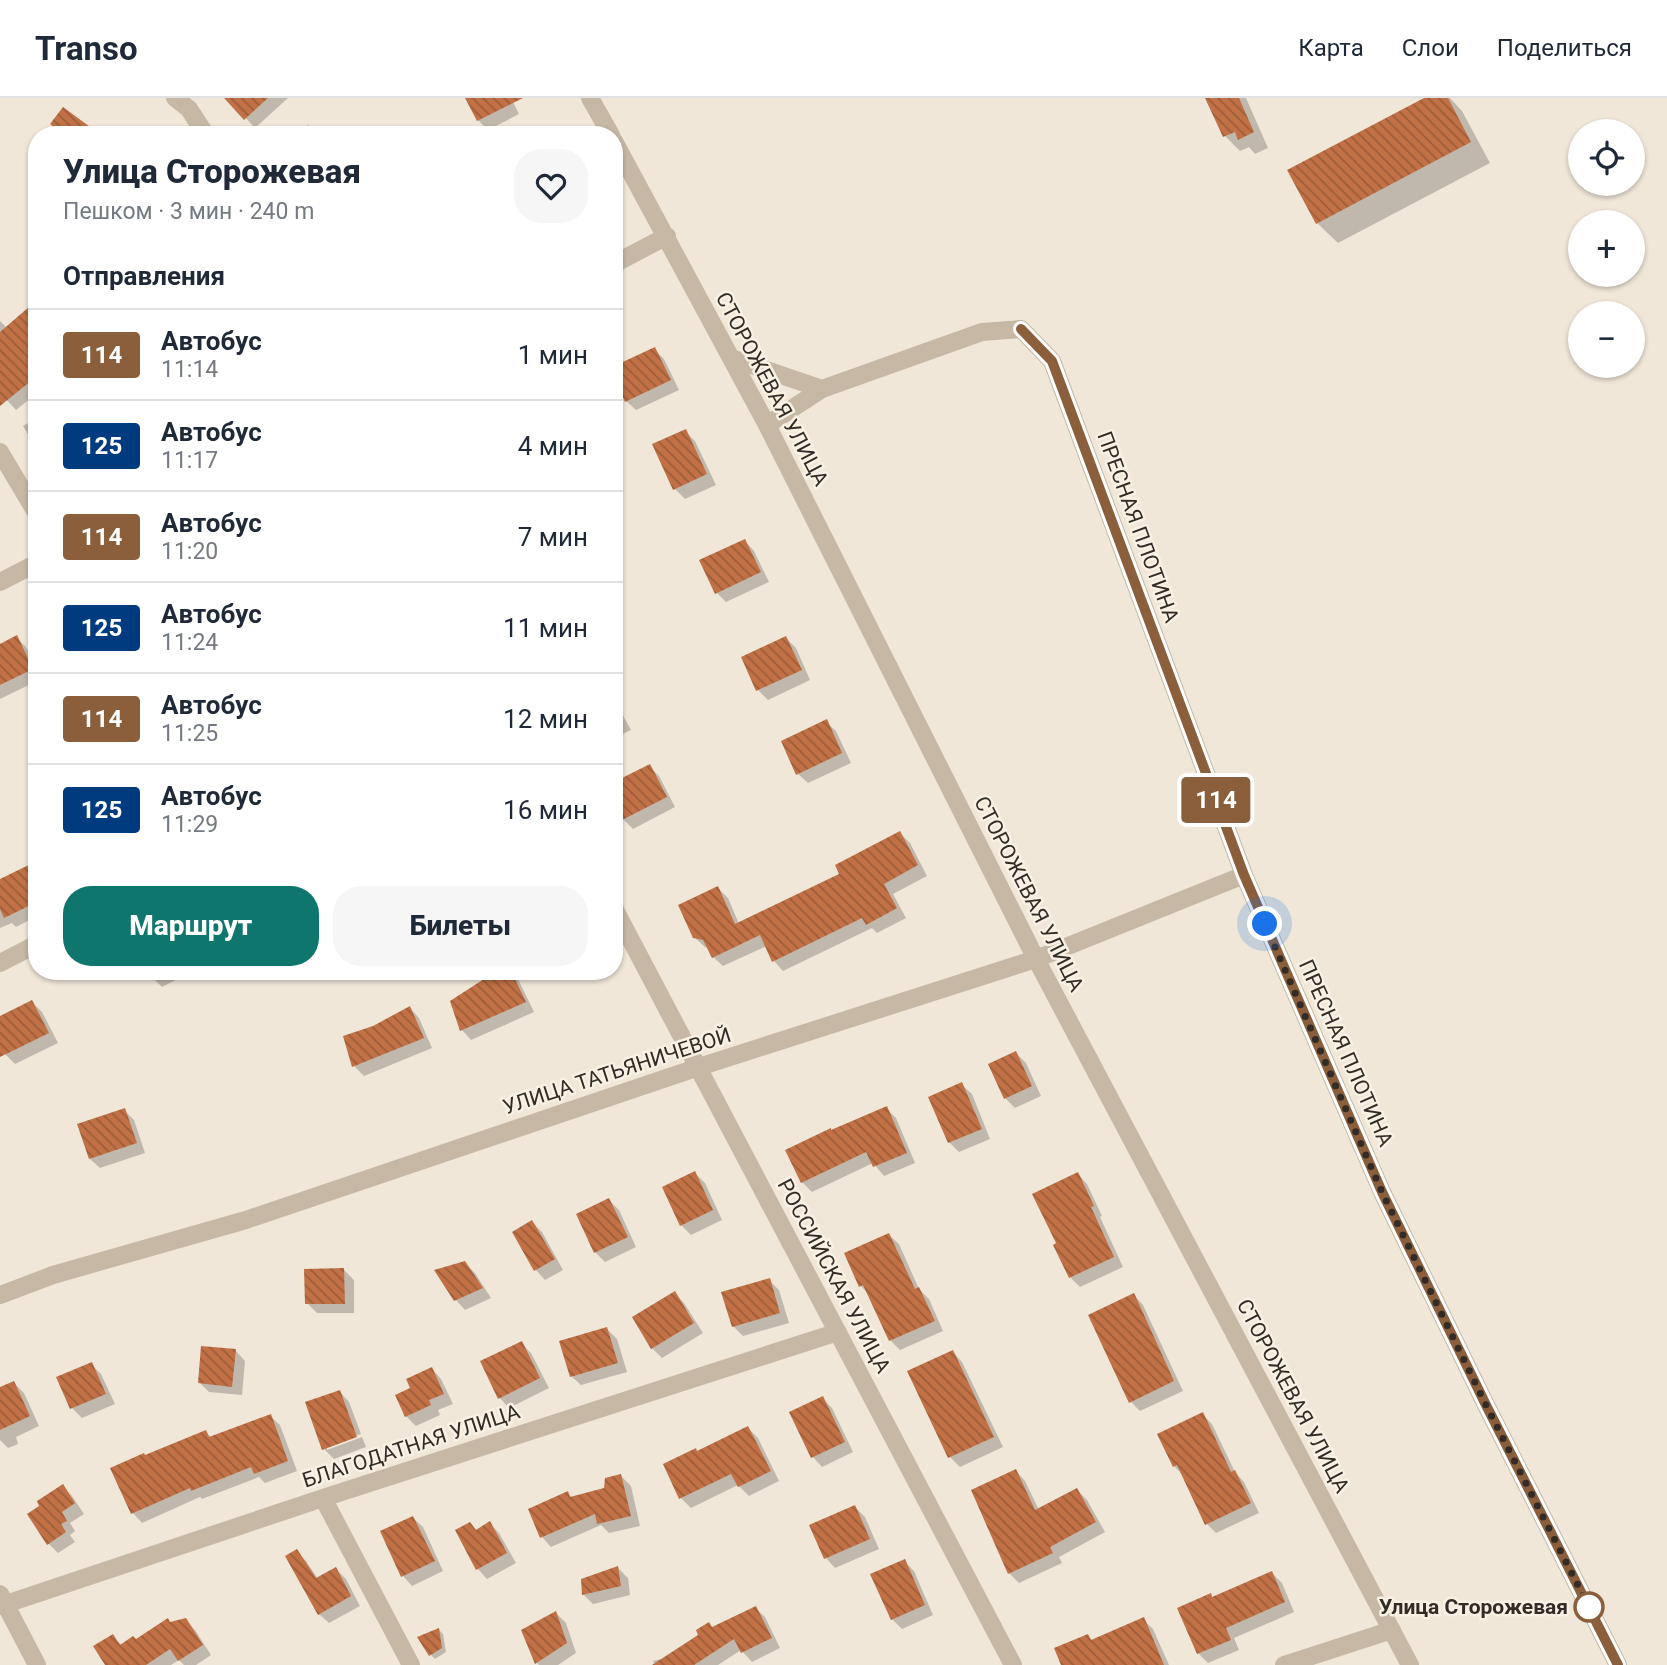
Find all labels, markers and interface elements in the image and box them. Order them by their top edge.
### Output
text: Transo [35,29,138,68]
text: Карта [1298,34,1364,62]
text: Слои [1402,34,1459,62]
text: Поделиться [1497,34,1632,62]
map controls [1568,119,1645,378]
button: locate [1568,119,1645,196]
button: heart [514,149,588,223]
text: Улица Сторожевая [63,152,361,191]
text: Пешком · 3 мин · 240 m [63,198,314,225]
button: + [1568,210,1645,287]
text: Отправления [63,261,225,291]
street label: СТОРОЖЕВАЯ УЛИЦА [711,288,833,490]
button: − [1568,301,1645,378]
text: Автобус [161,326,262,356]
text: 1 мин [518,340,588,370]
text: 114 [81,341,122,369]
text: 11:14 [161,356,218,383]
text: Автобус [161,417,262,447]
street label: ПРЕСНАЯ ПЛОТИНА [1092,428,1184,626]
text: 4 мин [518,431,588,461]
text: 125 [81,432,122,460]
text: 11:17 [161,447,218,474]
text: Автобус [161,508,262,538]
text: 7 мин [518,522,588,552]
text: 114 [81,523,122,551]
text: 11:20 [161,538,218,565]
text: Автобус [161,599,262,629]
text: 11 мин [503,613,588,643]
text: 125 [81,614,122,642]
text: 11:24 [161,629,218,656]
text: Автобус [161,690,262,720]
text: 12 мин [503,704,588,734]
text: 114 [81,705,122,733]
text: 11:25 [161,720,218,747]
line badge: 114 [1176,777,1256,823]
text: Автобус [161,781,262,811]
text: 114 [1195,786,1237,814]
street label: СТОРОЖЕВАЯ УЛИЦА [969,792,1089,996]
text: 16 мин [503,795,588,825]
text: 125 [81,796,122,824]
text: 11:29 [161,811,218,838]
button: Маршрут [63,886,319,966]
button: Билеты [333,886,588,966]
your location [1247,906,1282,941]
street label: ПРЕСНАЯ ПЛОТИНА [1294,956,1398,1150]
street label: УЛИЦА ТАТЬЯНИЧЕВОЙ [500,1023,734,1119]
street label: РОССИЙСКАЯ УЛИЦА [773,1175,895,1377]
street label: СТОРОЖЕВАЯ УЛИЦА [1232,1295,1354,1497]
street label: БЛАГОДАТНАЯ УЛИЦА [299,1399,523,1493]
marker: Улица Сторожевая [1574,1592,1604,1622]
place label: Улица Сторожевая [1379,1595,1568,1619]

